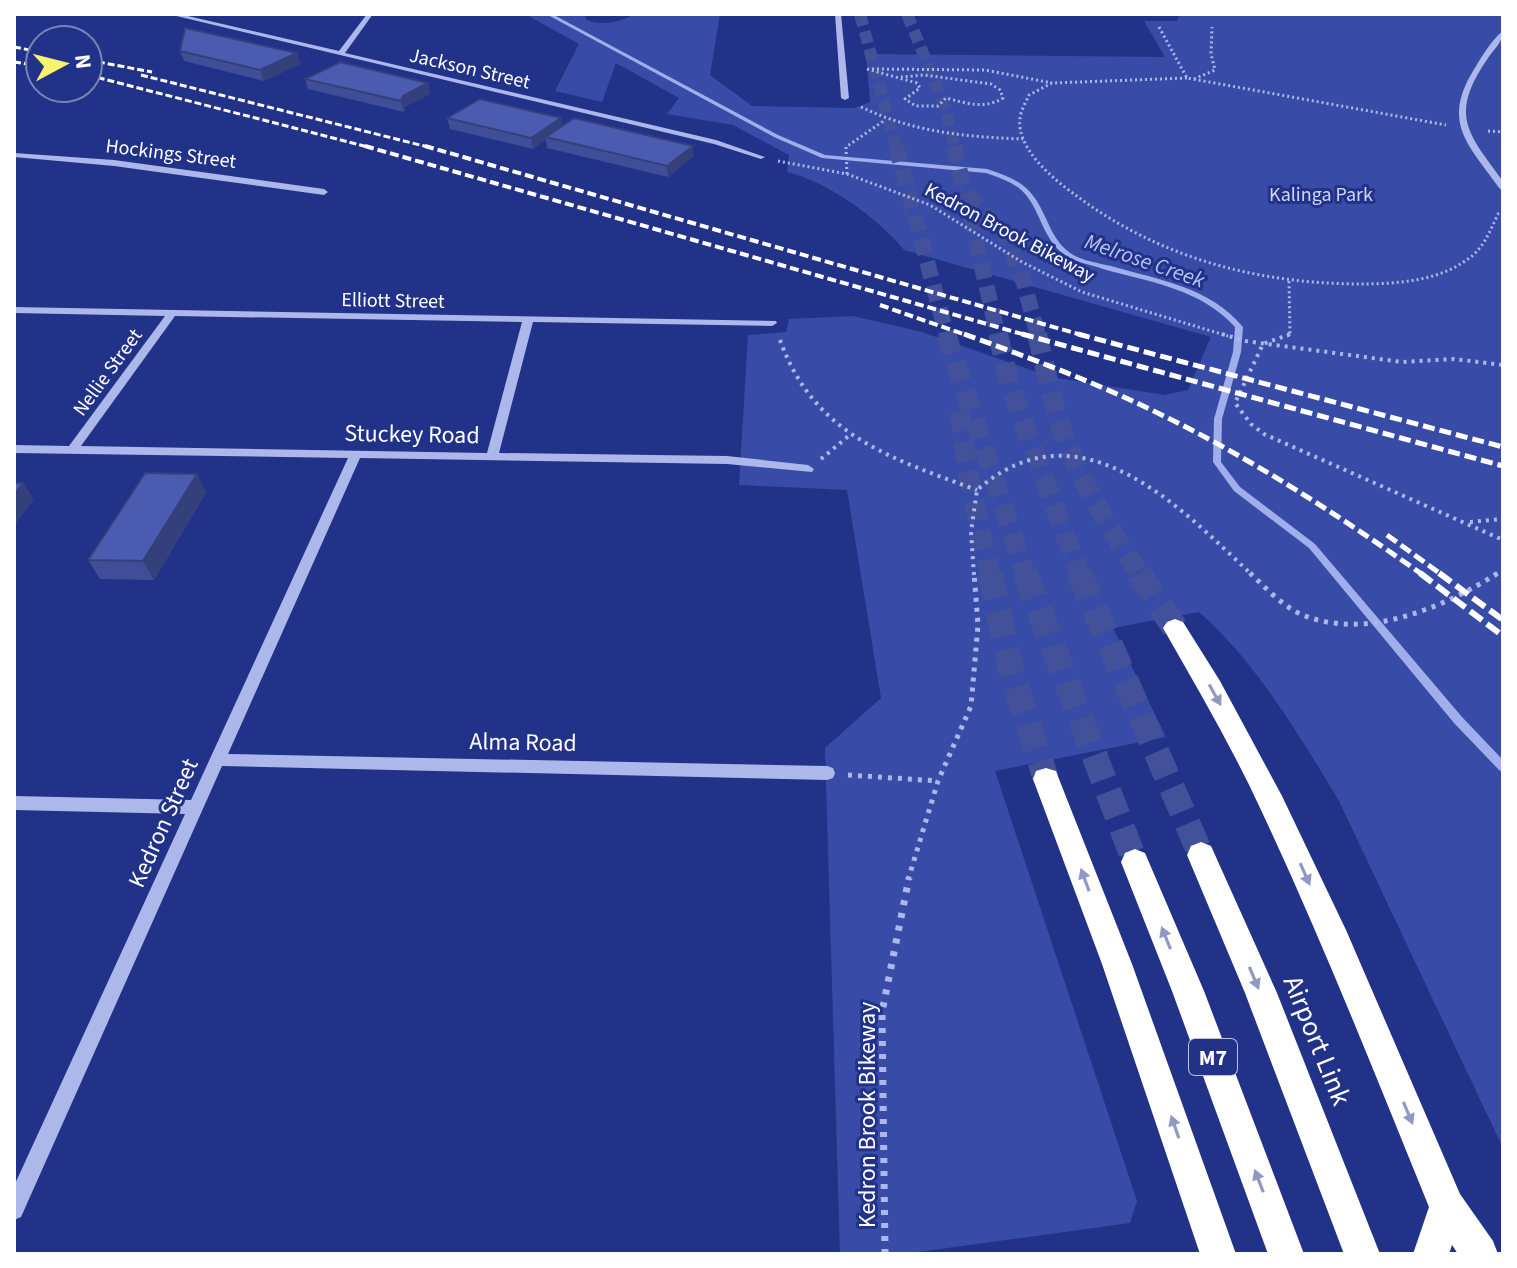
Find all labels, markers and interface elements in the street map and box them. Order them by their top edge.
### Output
north arrow [24,24,104,104]
street label: Jackson Street [407,42,533,96]
text: N [66,52,100,71]
street label: Hockings Street [104,132,238,176]
street label: Kedron Brook Bikeway [920,176,1100,290]
park label: Kalinga Park [1269,181,1373,209]
water label: Melrose Creek [1080,225,1209,297]
street label: Elliott Street [341,286,445,316]
street label: Nellie Street [67,323,149,422]
street label: Stuckey Road [344,416,480,453]
one-way arrow [1208,684,1222,706]
street label: Alma Road [469,724,577,761]
street label: Kedron Street [119,753,208,893]
one-way arrow [1299,863,1312,886]
one-way arrow [1079,868,1091,892]
one-way arrow [1160,926,1173,950]
one-way arrow [1248,966,1261,990]
street label: Airport Link [1273,969,1361,1111]
street label: Kedron Brook Bikeway [850,1002,885,1228]
road number: M7 [1189,1039,1237,1075]
one-way arrow [1401,1101,1414,1125]
one-way arrow [1168,1115,1180,1139]
one-way arrow [1253,1169,1265,1193]

